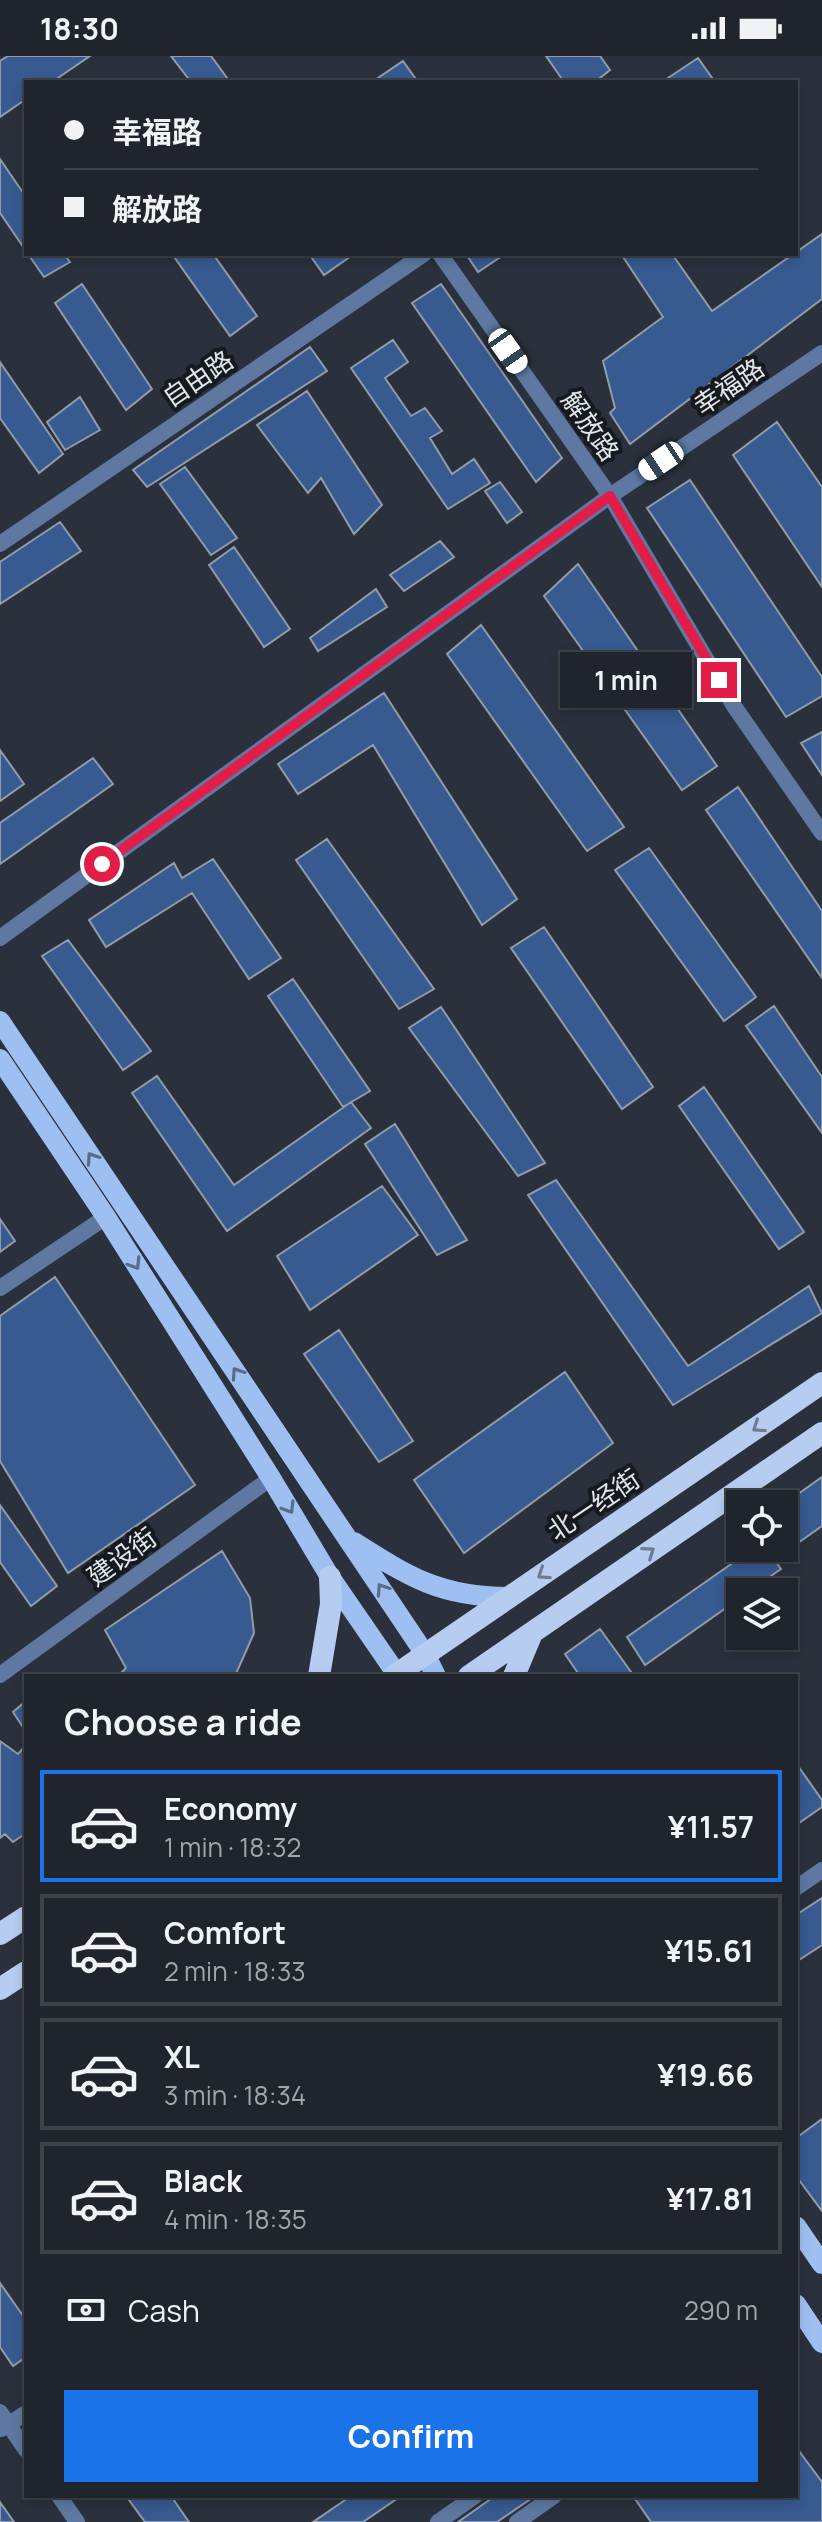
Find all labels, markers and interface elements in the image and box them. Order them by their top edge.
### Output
text: 18:30 [40,8,119,49]
text: 幸福路 [112,111,202,152]
text: 解放路 [112,188,202,229]
car [484,324,532,378]
street label: 自由路 [155,341,240,415]
street label: 幸福路 [686,349,771,423]
street label: 解放路 [554,383,628,468]
car [634,438,688,484]
callout: 1 min [559,652,691,708]
text: 1 min [594,662,658,698]
route end [701,662,737,698]
route start [84,846,120,882]
one-way arrow [87,1152,102,1166]
one-way arrow [126,1255,141,1270]
one-way arrow [232,1368,247,1382]
one-way arrow [752,1417,766,1432]
street label: 北一经街 [540,1460,647,1548]
map controls [726,1490,798,1650]
button: locate [726,1490,798,1562]
one-way arrow [279,1499,295,1514]
street label: 建设街 [79,1519,164,1594]
one-way arrow [640,1547,654,1562]
one-way arrow [537,1564,552,1579]
button: layers [726,1578,798,1650]
one-way arrow [377,1584,392,1598]
text: Choose a ride [64,1697,302,1746]
text: Economy [164,1788,297,1829]
icon: car [68,1790,140,1862]
text: ¥11.57 [668,1806,754,1847]
text: 1 min · 18:32 [164,1829,301,1865]
text: Comfort [164,1912,286,1953]
icon: car [68,1914,140,1986]
text: ¥15.61 [664,1930,754,1971]
text: 2 min · 18:33 [164,1953,306,1989]
text: XL [164,2036,200,2077]
icon: car [68,2038,140,2110]
text: ¥19.66 [658,2054,754,2095]
text: 3 min · 18:34 [164,2077,306,2113]
text: Black [164,2160,242,2201]
icon: car [68,2162,140,2234]
text: ¥17.81 [666,2178,754,2219]
text: 4 min · 18:35 [164,2201,307,2237]
icon: cash [64,2288,108,2332]
text: Cash [128,2290,200,2331]
text: 290 m [684,2292,758,2328]
button: Confirm [64,2390,758,2482]

